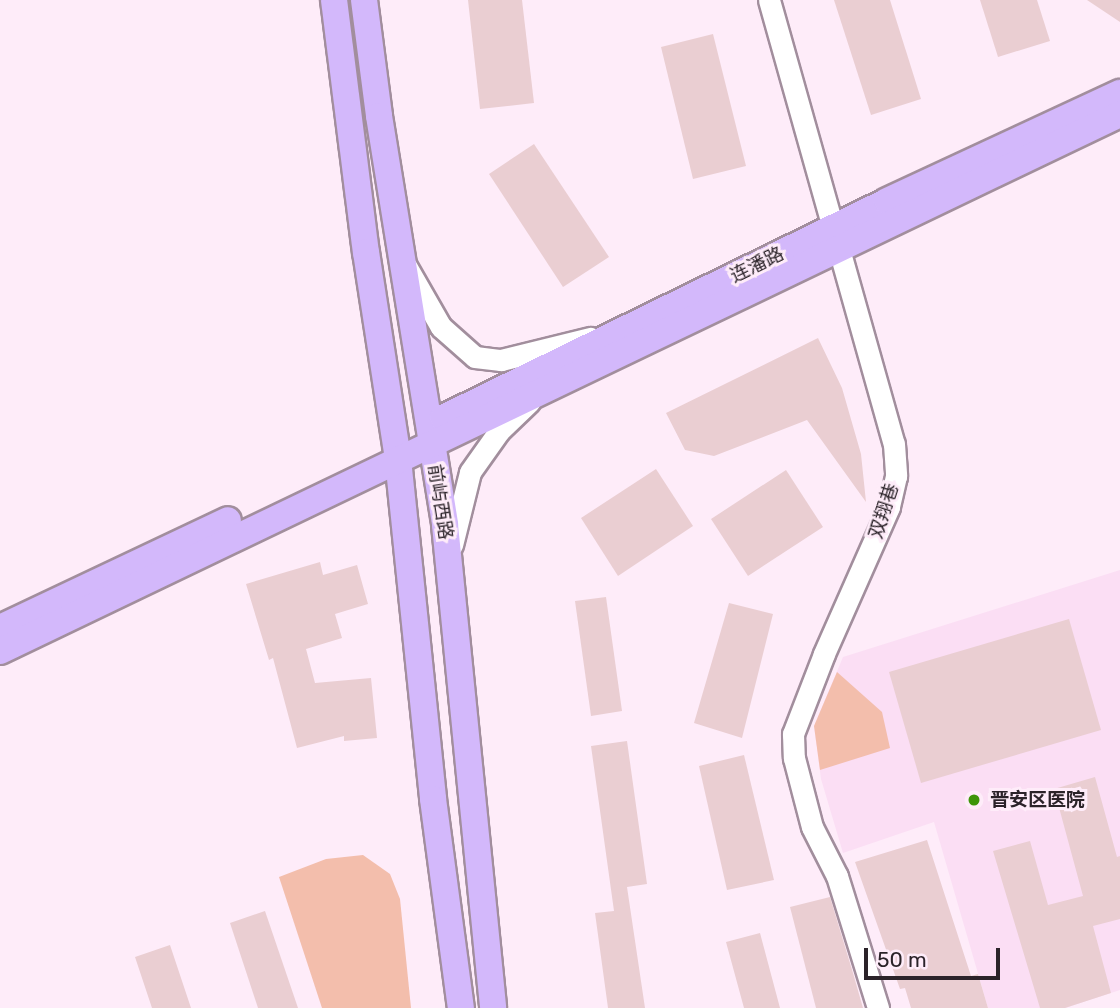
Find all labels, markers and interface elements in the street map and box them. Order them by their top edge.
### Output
street label: 连潘路 [726,242,788,288]
street label: 前屿西路 [423,463,457,541]
street label: 双翔巷 [864,480,904,542]
place label: 晋安区医院 [990,789,1085,811]
marker: 晋安区医院 [964,790,984,810]
scale bar [868,934,1004,978]
text: 50 m [877,947,927,972]

